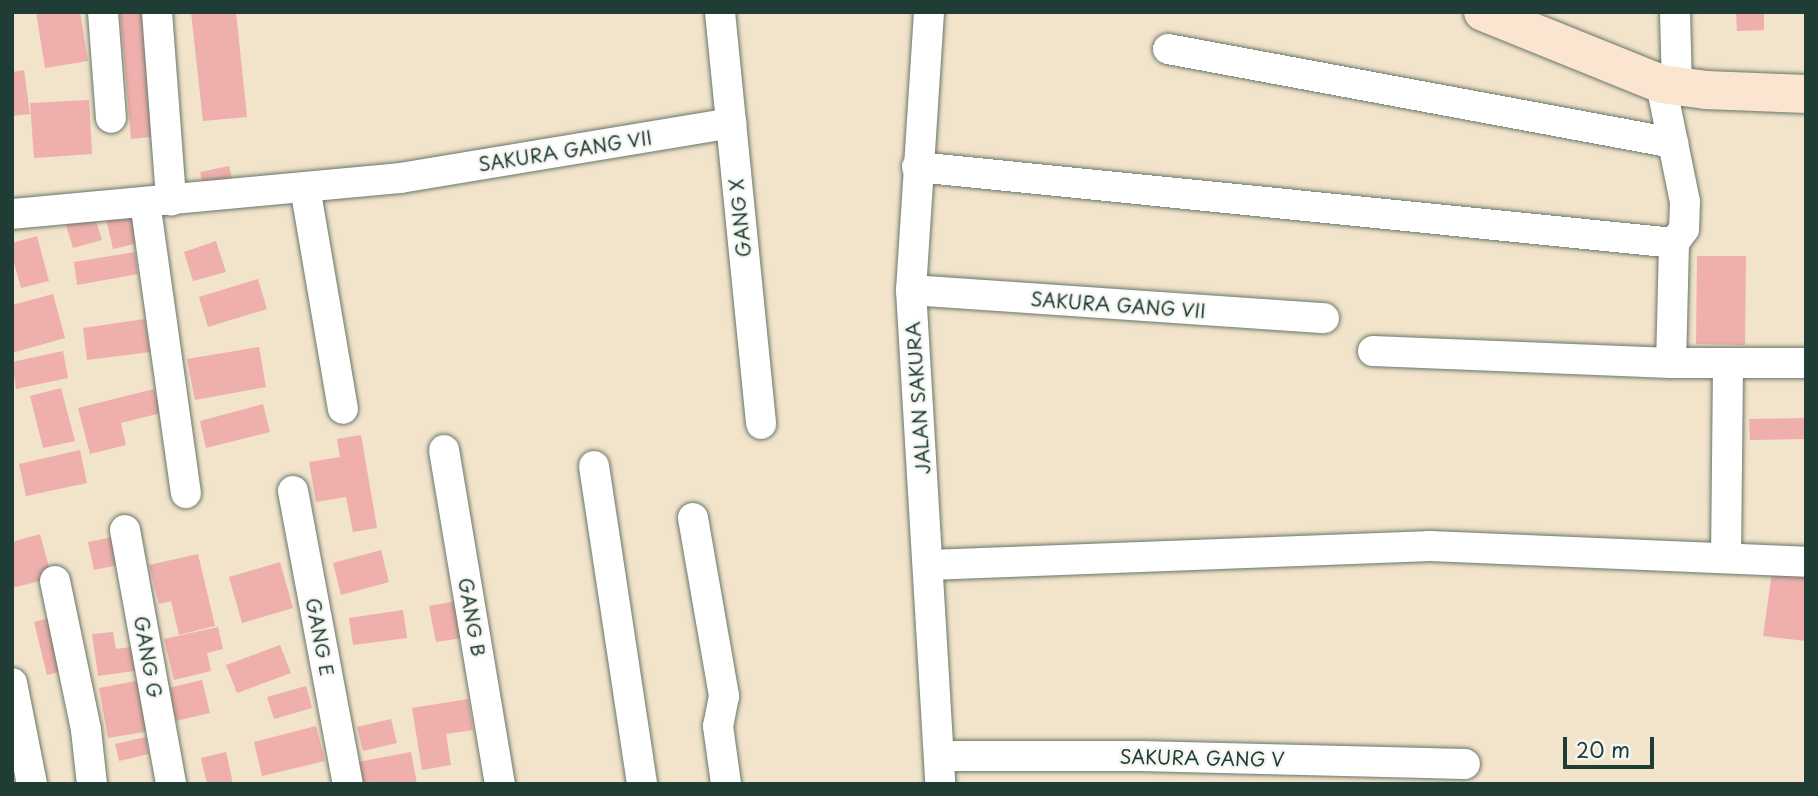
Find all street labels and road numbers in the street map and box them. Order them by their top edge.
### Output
street label: SAKURA GANG VII [475,126,655,176]
street label: GANG X [724,176,756,260]
street label: SAKURA GANG VII [1028,287,1208,323]
street label: JALAN SAKURA [901,322,935,474]
street label: GANG B [454,575,490,659]
street label: GANG E [301,595,339,679]
street label: GANG G [129,613,167,701]
street label: SAKURA GANG V [1118,745,1286,771]

